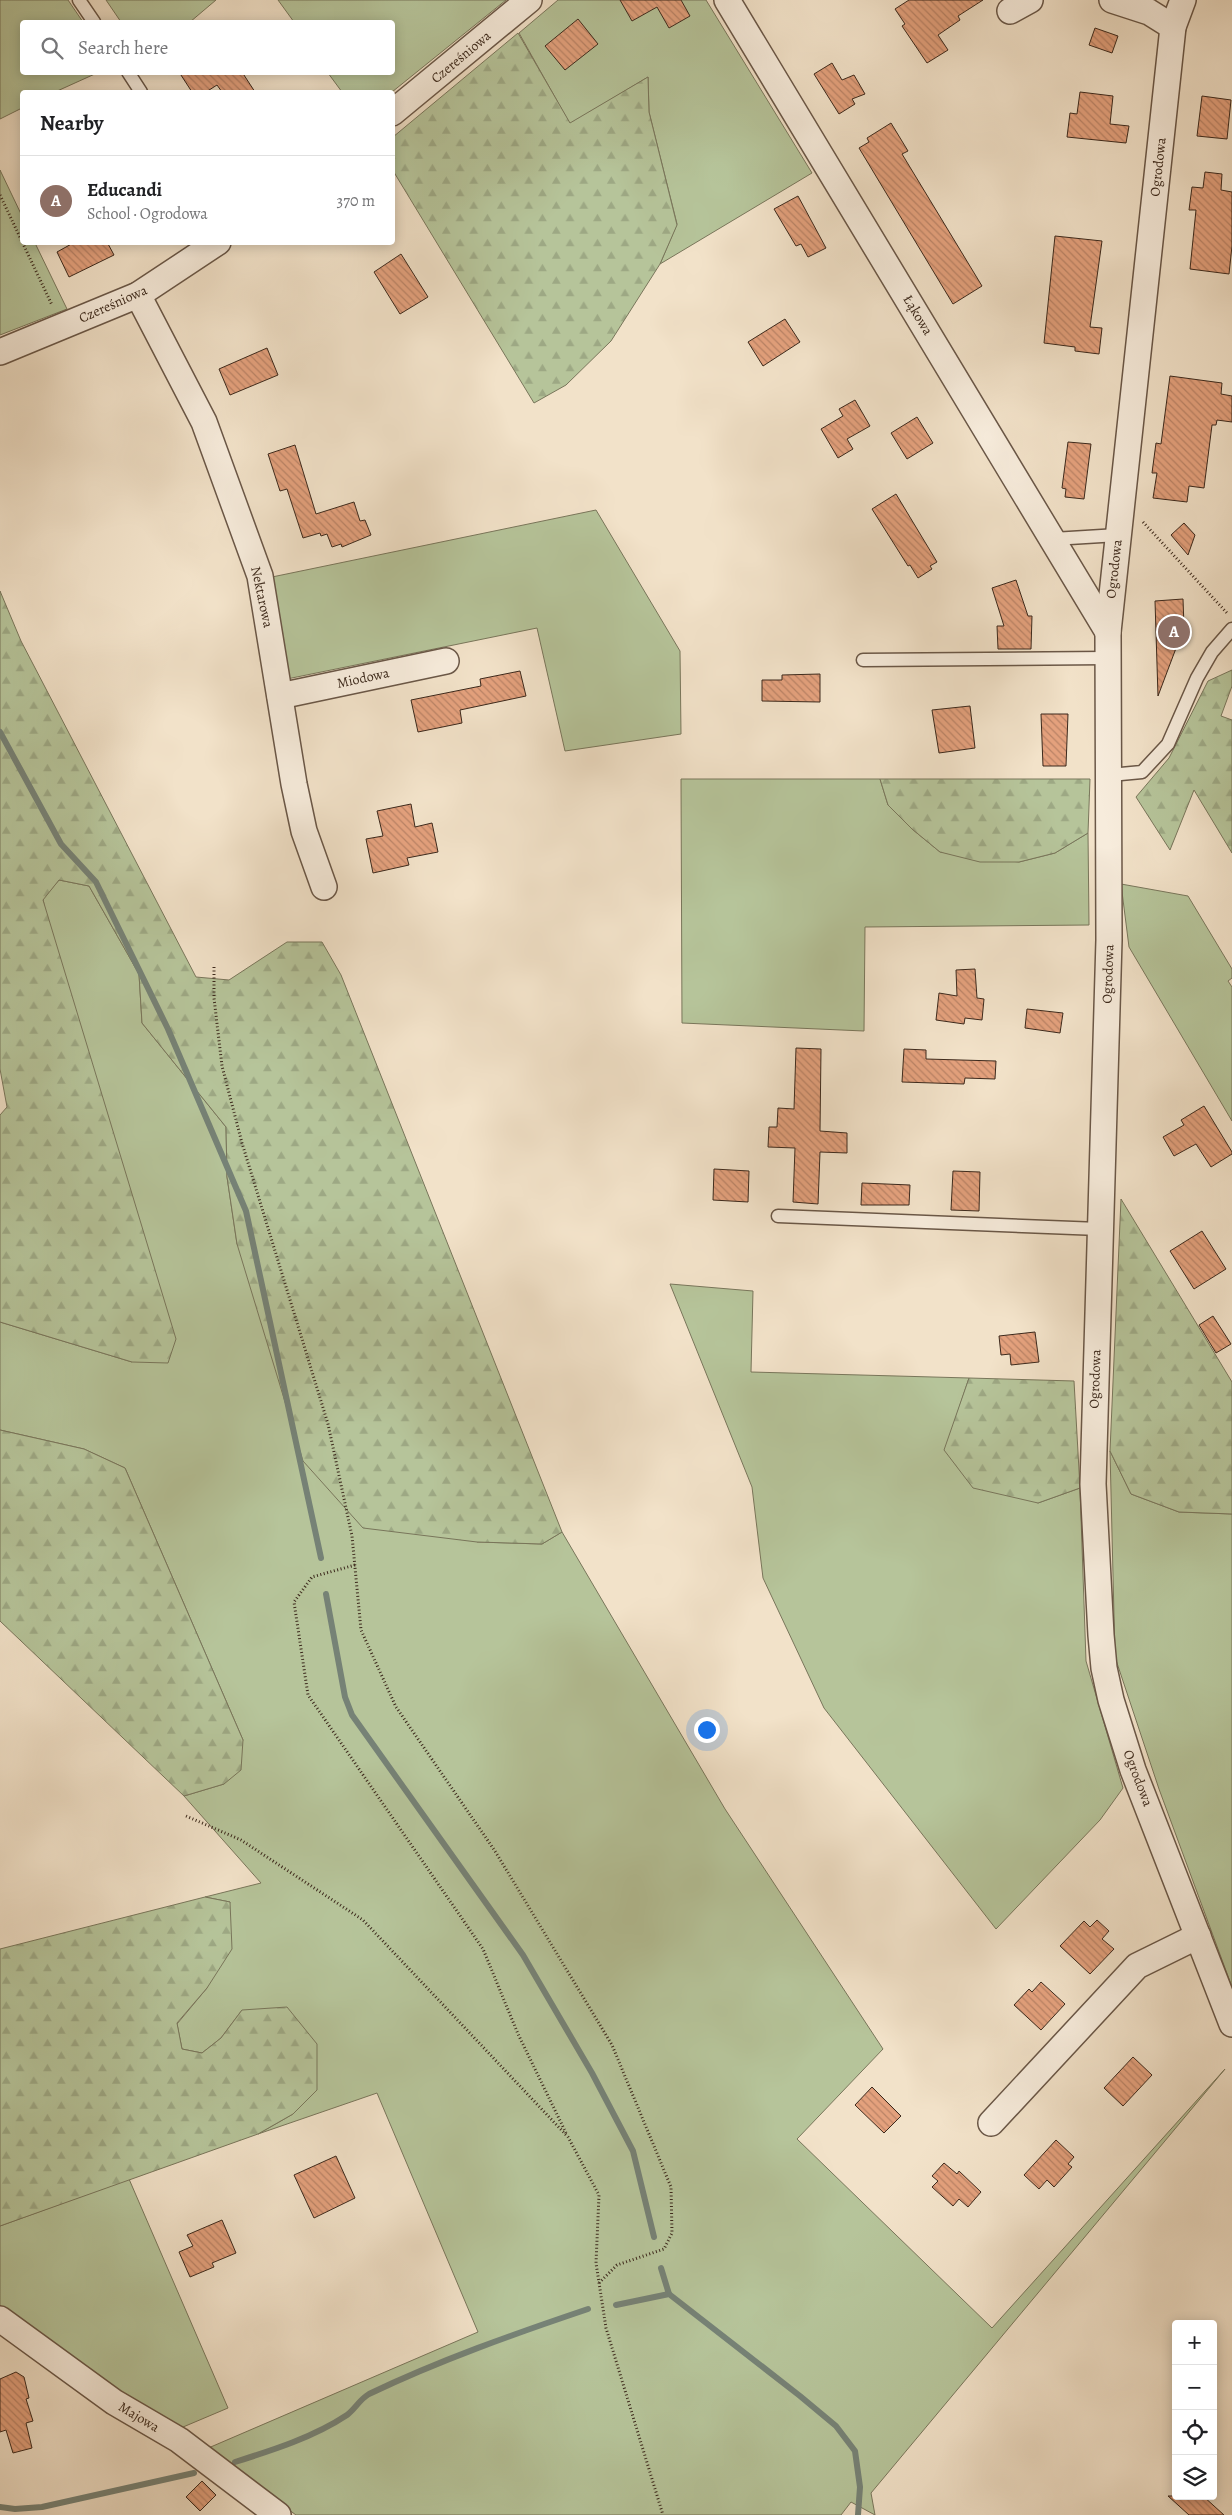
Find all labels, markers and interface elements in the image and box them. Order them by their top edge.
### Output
search box [20,20,395,75]
street label: Czereśniowa [427,26,495,88]
icon: search [38,34,66,62]
text: Search here [78,35,168,61]
text: Nearby [40,109,103,137]
street label: Ogrodowa [1145,136,1171,198]
text: Educandi [87,177,162,203]
text: A [51,190,61,212]
text: 370 m [337,190,375,212]
text: School · Ogrodowa [87,203,208,225]
street label: Czereśniowa [76,280,151,327]
street label: Łąkowa [899,291,938,339]
street label: Ogrodowa [1101,538,1127,600]
street label: Nektarowa [246,565,278,630]
pin: A [1158,613,1190,651]
street label: Miodowa [335,663,391,693]
street label: Ogrodowa [1097,944,1119,1004]
street label: Ogrodowa [1084,1349,1106,1409]
your location [694,1717,720,1743]
street label: Ogrodowa [1118,1747,1158,1810]
map controls [1172,2320,1217,2500]
button: + [1172,2320,1217,2365]
button: − [1172,2365,1217,2410]
street label: Majowa [115,2397,163,2437]
button: locate [1172,2410,1217,2455]
button: layers [1172,2455,1217,2500]

